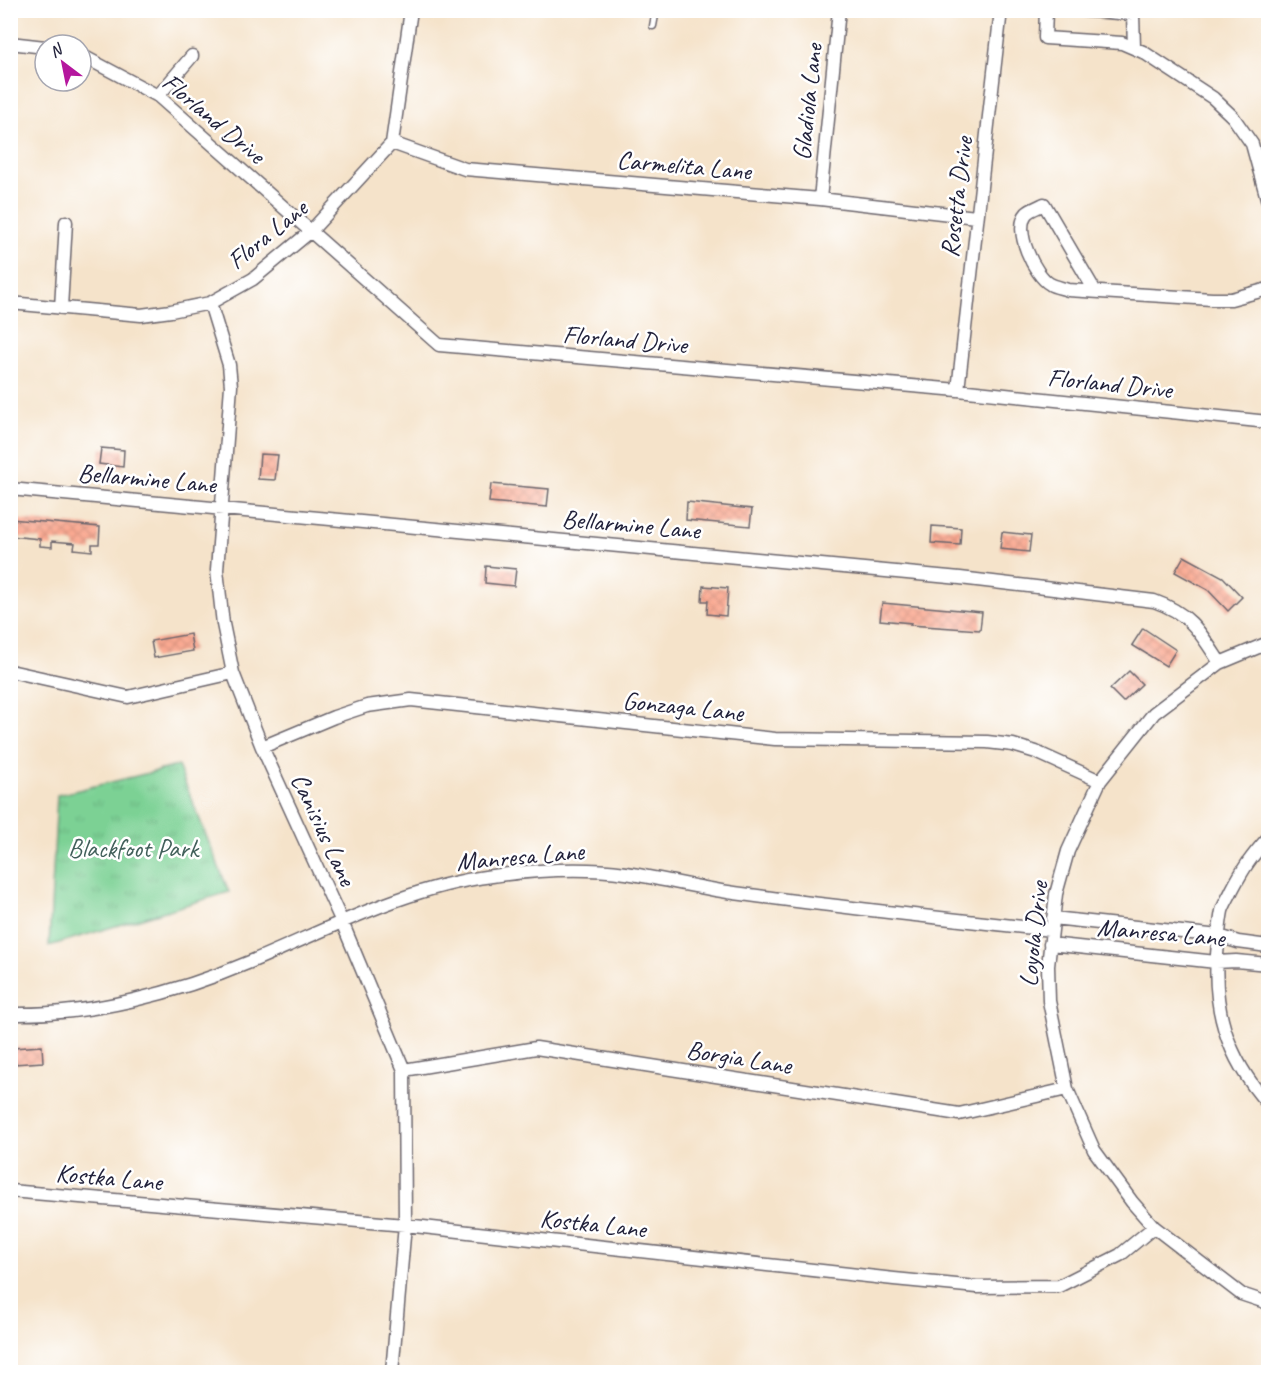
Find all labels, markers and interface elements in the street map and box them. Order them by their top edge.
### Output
north arrow [33,33,93,93]
text: N [46,38,68,62]
street label: Gladiola Lane [785,41,830,162]
street label: Florland Drive [155,66,274,173]
street label: Rosetta Drive [933,133,980,259]
street label: Carmelita Lane [616,143,754,188]
street label: Flora Lane [220,190,316,277]
street label: Florland Drive [561,318,691,362]
street label: Florland Drive [1046,361,1176,407]
street label: Bellarmine Lane [77,456,219,501]
street label: Bellarmine Lane [561,502,703,547]
street label: Gonzaga Lane [621,684,746,729]
street label: Canisius Lane [283,768,365,892]
park label: Blackfoot Park [68,832,201,865]
street label: Manresa Lane [455,834,587,879]
street label: Loyola Drive [1012,878,1056,988]
street label: Manresa Lane [1096,910,1228,955]
street label: Borgia Lane [684,1033,795,1082]
street label: Kostka Lane [55,1156,166,1199]
street label: Kostka Lane [538,1202,650,1246]

